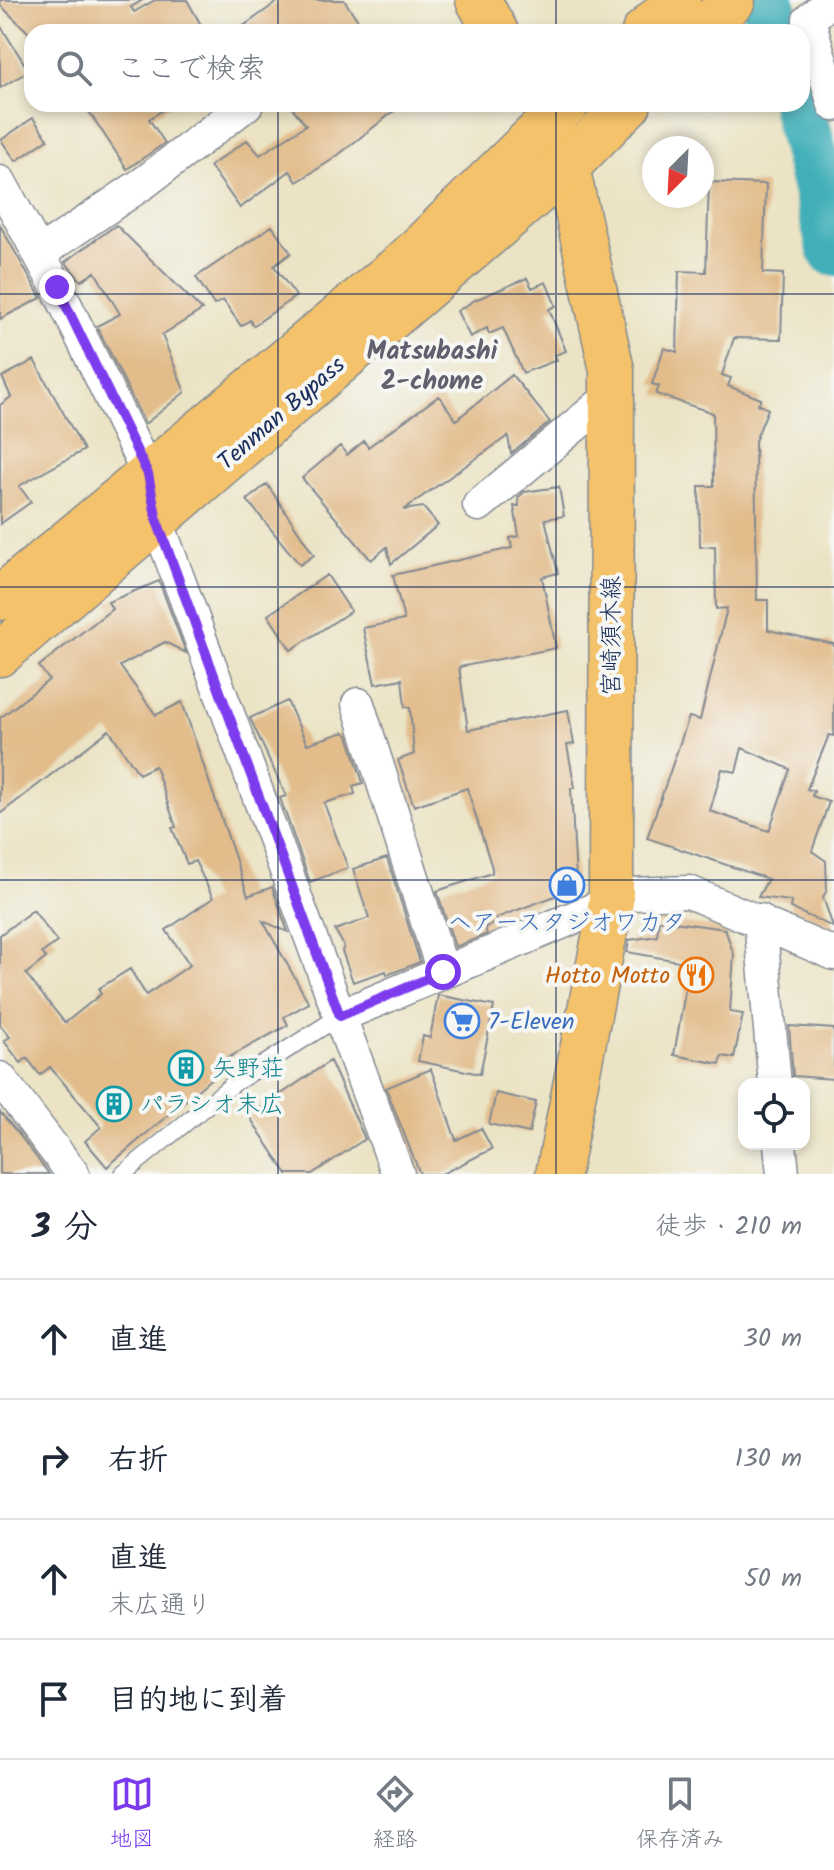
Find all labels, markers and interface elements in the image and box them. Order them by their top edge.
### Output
search box [24,24,810,112]
icon: search [52,46,96,90]
text: ここで検索 [116,46,266,94]
north arrow [642,136,714,208]
route end [39,269,75,305]
district label: Matsubashi 2-chome [367,331,499,403]
street label: Tenman Bypass [209,347,355,481]
street label: 宮崎須木線 [593,576,632,696]
shop icon: ヘアースタジオワカタ [548,866,586,904]
place label: ヘアースタジオワカタ [448,904,686,943]
route start [425,954,461,990]
restaurant icon: Hotto Motto [677,956,715,994]
place label: Hotto Motto [545,957,670,996]
supermarket icon: 7-Eleven [443,1002,481,1040]
place label: 7-Eleven [488,1003,575,1042]
building icon: 矢野荘 [167,1049,205,1087]
place label: 矢野荘 [212,1050,284,1089]
map controls [738,1078,810,1150]
button: locate [738,1078,810,1150]
building icon: パラシオ末広 [95,1085,133,1123]
place label: パラシオ末広 [140,1086,284,1125]
text: 3 分 [32,1201,98,1255]
text: 徒歩 · 210 m [656,1206,802,1248]
icon: ahead [32,1317,76,1361]
text: 直進 [108,1317,168,1365]
text: 30 m [743,1318,802,1360]
icon: right [32,1437,76,1481]
text: 右折 [108,1437,168,1485]
text: 130 m [735,1438,802,1480]
text: 直進 [108,1535,168,1583]
icon: ahead [32,1557,76,1601]
text: 50 m [744,1558,802,1600]
text: 末広通り [108,1585,212,1627]
icon: arrive [32,1677,76,1721]
text: 目的地に到着 [108,1677,288,1725]
tab: 地図 [110,1772,154,1858]
tab: 経路 [373,1772,417,1858]
tab: 保存済み [636,1772,724,1858]

